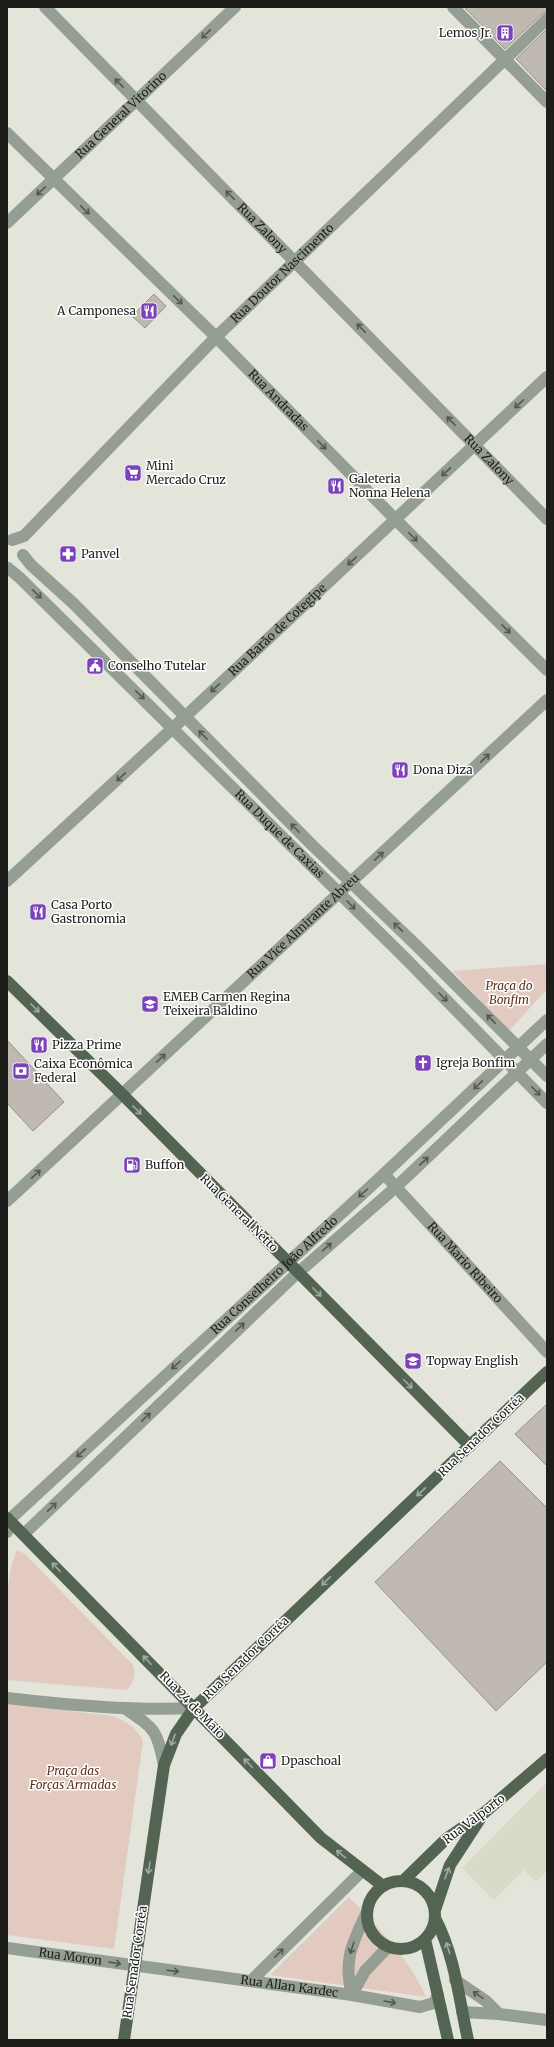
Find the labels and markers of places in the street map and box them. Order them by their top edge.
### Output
building icon: Lemos Jr. [495,23,515,43]
place label: Lemos Jr. [439,25,492,40]
restaurant icon: A Camponesa [139,301,159,321]
place label: A Camponesa [56,303,137,318]
place label: Mini Mercado Cruz [146,458,226,487]
supermarket icon: Mini Mercado Cruz [123,463,143,483]
place label: Galeteria Nonna Helena [349,471,431,500]
restaurant icon: Galeteria Nonna Helena [326,476,346,496]
pharmacy icon: Panvel [58,544,78,564]
place label: Panvel [81,546,120,561]
public building icon: Conselho Tutelar [85,656,105,676]
place label: Conselho Tutelar [108,658,207,673]
restaurant icon: Dona Diza [390,760,410,780]
place label: Dona Diza [413,762,473,777]
place label: Casa Porto Gastronomia [51,897,127,926]
restaurant icon: Casa Porto Gastronomia [28,902,48,922]
place label: EMEB Carmen Regina Teixeira Baldino [163,989,291,1018]
school or university icon: EMEB Carmen Regina Teixeira Baldino [140,994,160,1014]
restaurant icon: Pizza Prime [29,1035,49,1055]
place label: Pizza Prime [52,1037,121,1052]
church icon: Igreja Bonfim [413,1053,433,1073]
place label: Igreja Bonfim [436,1055,516,1070]
place label: Caixa Econômica Federal [34,1056,133,1085]
bank icon: Caixa Econômica Federal [11,1061,31,1081]
fuel station icon: Buffon [122,1155,142,1175]
place label: Buffon [145,1157,185,1172]
school or university icon: Topway English [403,1351,423,1371]
place label: Topway English [426,1353,518,1368]
shop icon: Dpaschoal [258,1751,278,1771]
place label: Dpaschoal [281,1753,342,1768]

